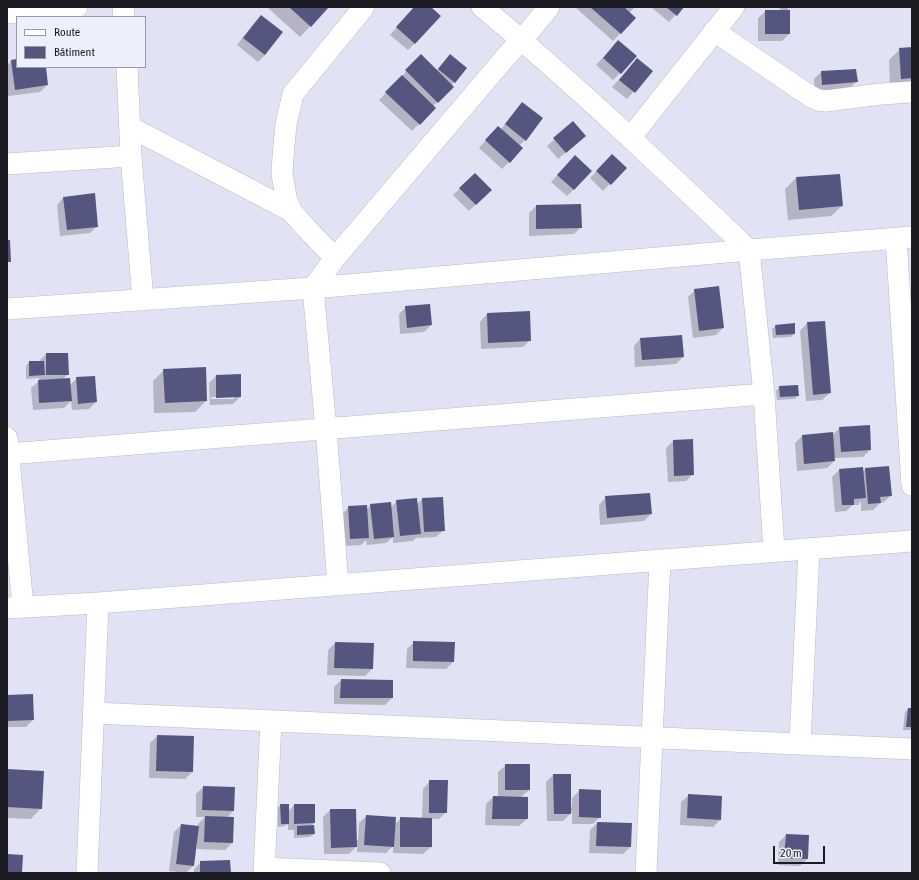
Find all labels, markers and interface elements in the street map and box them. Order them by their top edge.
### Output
legend [16,16,146,68]
text: Route [54,25,80,39]
text: Bâtiment [54,45,95,59]
scale bar [775,838,827,864]
text: 20 m [780,846,802,860]

